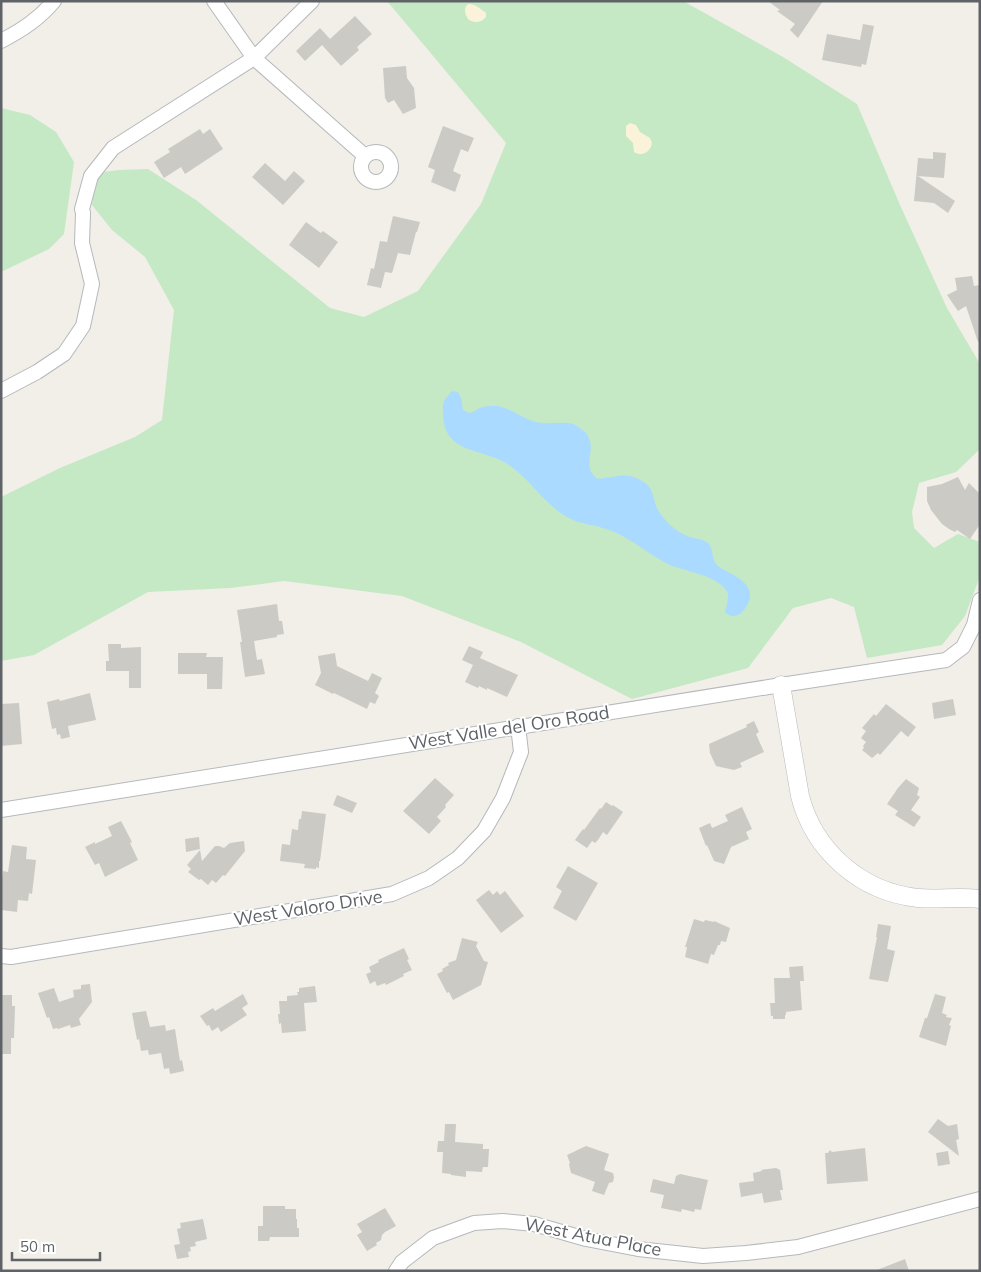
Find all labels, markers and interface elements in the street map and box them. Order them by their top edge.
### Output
street label: West Valle del Oro Road [407,700,611,755]
street label: West Valoro Drive [232,884,384,931]
street label: West Atua Place [523,1212,664,1261]
scale bar [12,1230,100,1262]
text: 50 m [20,1237,55,1256]

